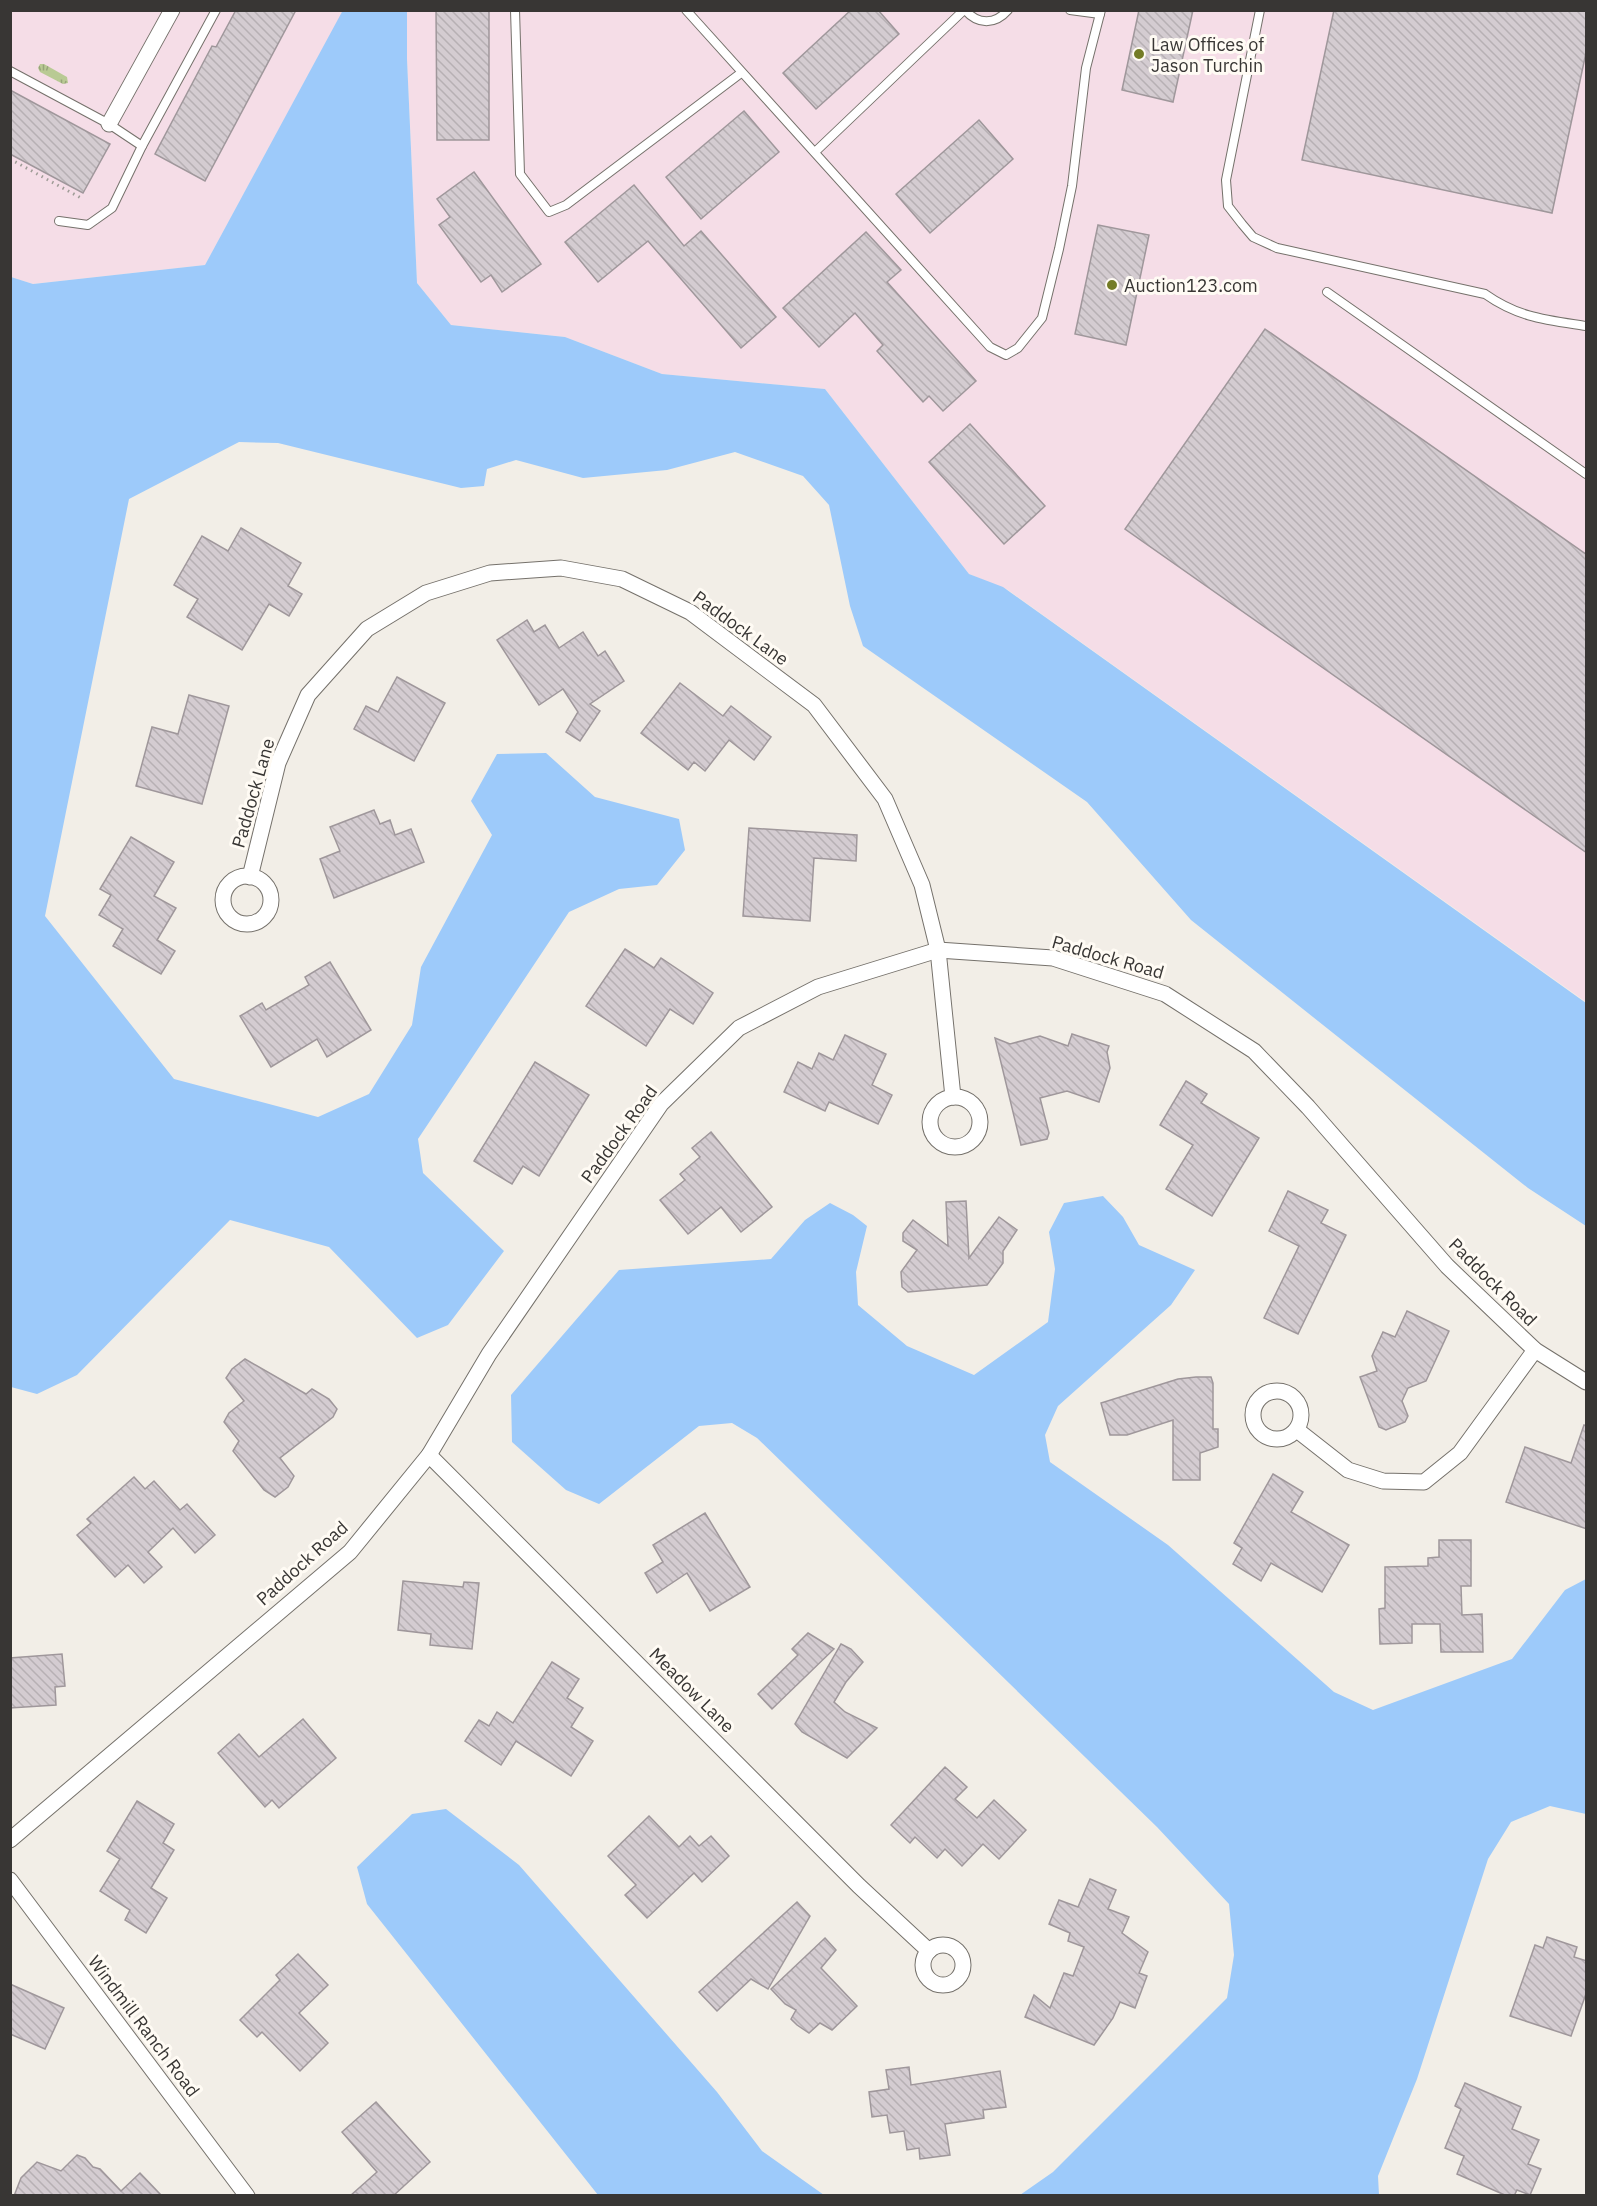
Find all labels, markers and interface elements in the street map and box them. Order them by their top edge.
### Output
place label: Law Offices of Jason Turchin [1151,33,1264,77]
marker: Law Offices of Jason Turchin [1132,47,1146,61]
place label: Auction123.com [1124,274,1258,297]
marker: Auction123.com [1105,278,1119,292]
street label: Paddock Lane [689,586,793,671]
street label: Paddock Lane [226,736,280,850]
street label: Paddock Road [1049,930,1167,984]
street label: Paddock Road [576,1081,662,1187]
street label: Paddock Road [1444,1233,1542,1331]
street label: Paddock Road [251,1516,353,1610]
street label: Meadow Lane [645,1643,740,1738]
street label: Windmill Ranch Road [83,1951,205,2101]

